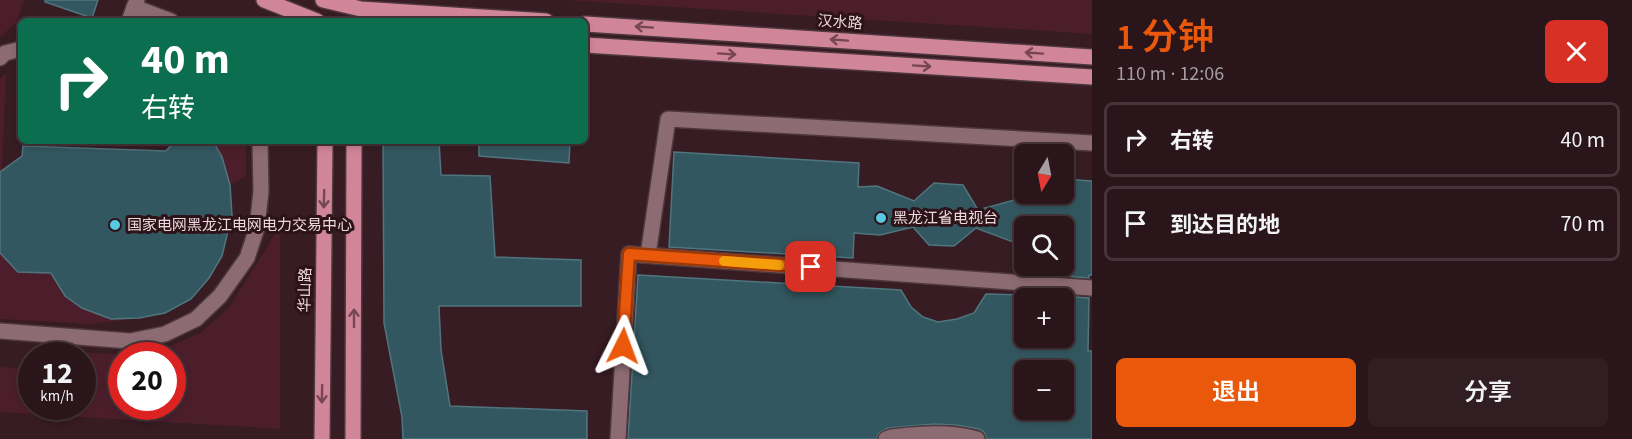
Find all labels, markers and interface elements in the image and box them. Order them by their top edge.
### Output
street label: 汉水路 [817,10,863,35]
text: 1 分钟 [1116,12,1214,63]
button: close [1545,20,1608,83]
one-way arrow [635,22,655,33]
text: 40 m [141,30,230,90]
one-way arrow [830,34,850,45]
icon: right [42,42,120,120]
one-way arrow [1024,47,1044,58]
one-way arrow [717,48,737,59]
text: 110 m · 12:06 [1116,60,1224,88]
one-way arrow [911,61,931,72]
text: 右转 [141,89,195,128]
icon: right [1119,123,1152,156]
text: 40 m [1560,124,1605,156]
text: 右转 [1170,125,1214,157]
north arrow [1014,144,1074,204]
map controls [1014,144,1074,420]
one-way arrow [319,189,330,209]
icon: arrive [1119,207,1152,240]
place label: 黑龙江省电视台 [893,208,998,229]
text: 70 m [1560,208,1605,240]
text: 到达目的地 [1170,209,1280,241]
marker: 黑龙江省电视台 [874,211,888,225]
place label: 国家电网黑龙江电网电力交易中心 [127,215,352,236]
button: search [1014,216,1074,276]
marker: 国家电网黑龙江电网电力交易中心 [108,218,122,232]
pin [785,241,836,292]
icon: arrive [794,250,827,283]
street label: 华山路 [295,267,316,313]
button: + [1014,288,1074,348]
one-way arrow [348,308,359,328]
position arrow [591,314,655,378]
speed limit sign: 20 [108,342,186,420]
text: 12 [41,352,73,395]
button: 退出 [1116,358,1356,427]
button: 分享 [1368,358,1608,427]
button: − [1014,360,1074,420]
one-way arrow [316,384,328,404]
text: km/h [40,386,74,407]

